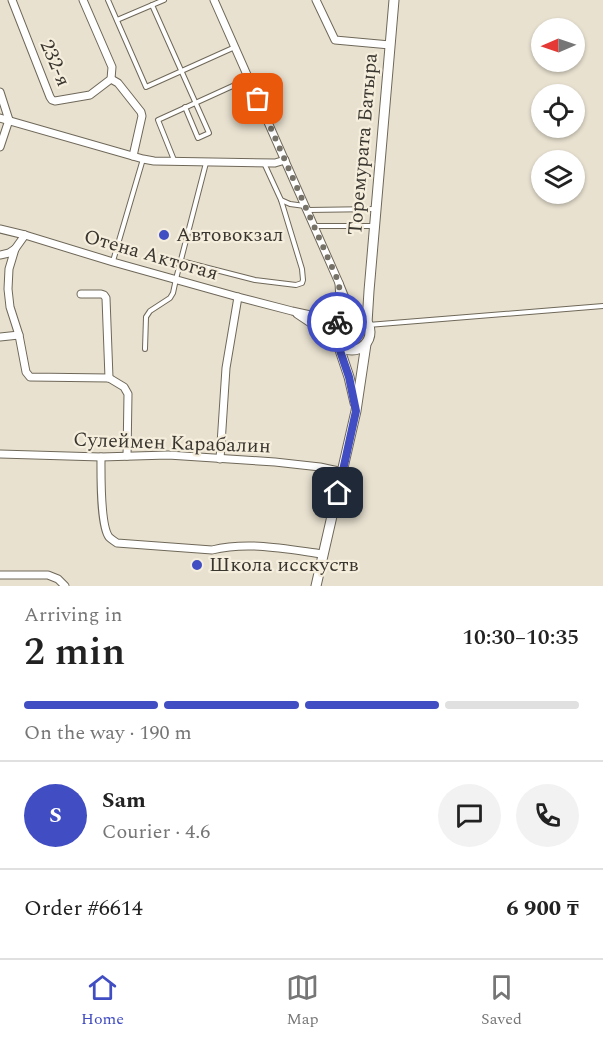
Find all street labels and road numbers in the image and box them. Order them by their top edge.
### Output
street label: 232-я [32,35,78,91]
street label: Торемурата Батыра [340,51,386,236]
street label: Отена Актогая [80,221,222,289]
street label: Сулеймен Карабалин [73,425,271,461]

